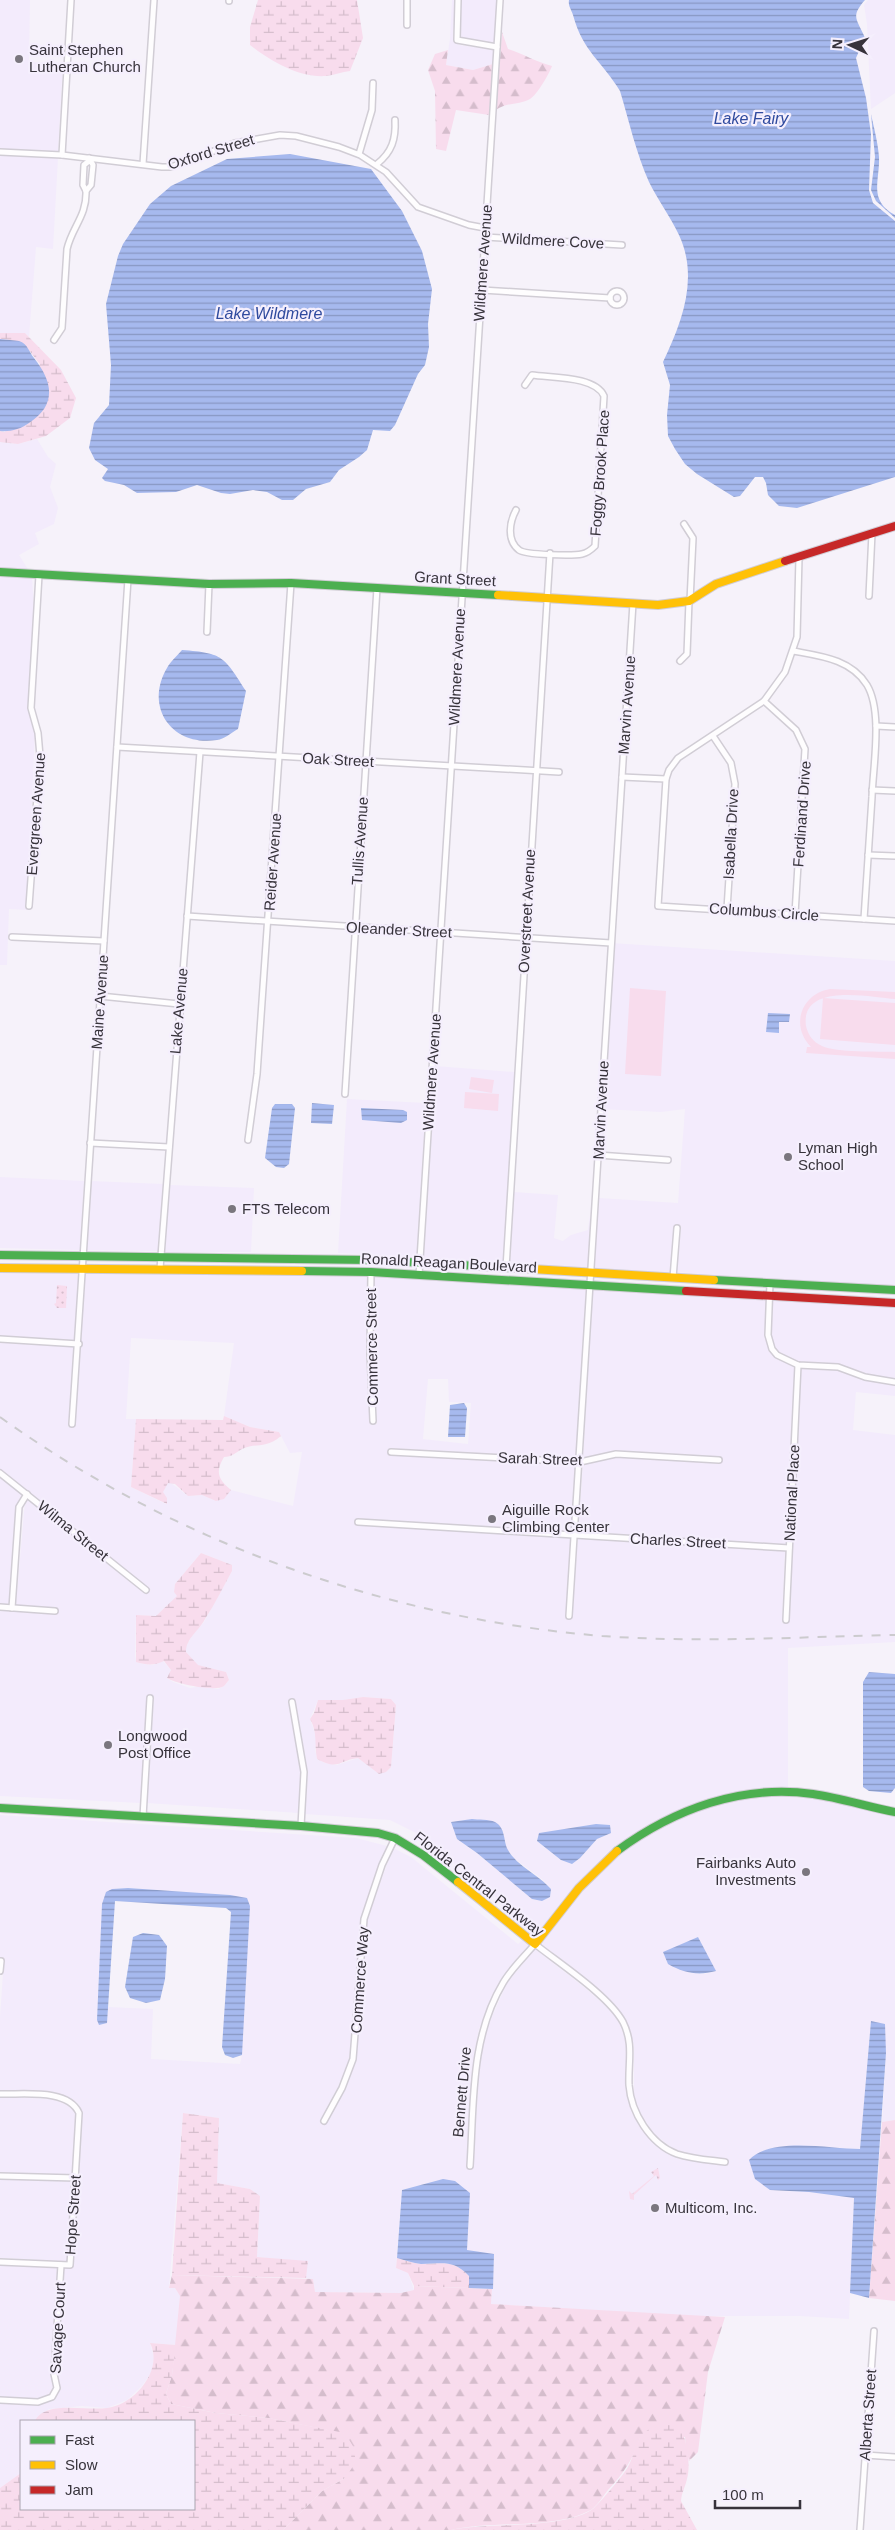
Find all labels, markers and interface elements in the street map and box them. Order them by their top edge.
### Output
north arrow [825,20,875,70]
text: N [829,38,845,50]
place label: Saint Stephen Lutheran Church [29,41,141,75]
marker: Saint Stephen Lutheran Church [13,53,25,65]
water label: Lake Fairy [714,110,789,127]
street label: Oxford Street [166,130,257,173]
street label: Wildmere Avenue [470,204,495,322]
street label: Wildmere Cove [501,229,605,252]
water label: Lake Wildmere [216,305,322,322]
street label: Foggy Brook Place [587,409,612,537]
street label: Grant Street [414,568,497,589]
street label: Wildmere Avenue [445,608,468,726]
street label: Marvin Avenue [615,655,638,755]
street label: Oak Street [302,749,375,770]
street label: Evergreen Avenue [23,752,48,876]
street label: Ferdinand Drive [789,760,814,868]
street label: Isabella Drive [720,788,741,880]
street label: Tullis Avenue [348,796,371,886]
street label: Reider Avenue [261,812,284,912]
street label: Overstreet Avenue [515,849,538,973]
street label: Columbus Circle [709,899,820,924]
street label: Oleander Street [346,918,453,941]
street label: Maine Avenue [88,954,111,1050]
street label: Lake Avenue [166,967,191,1055]
street label: Wildmere Avenue [419,1013,444,1131]
street label: Marvin Avenue [589,1060,612,1160]
place label: Lyman High School [798,1139,877,1173]
marker: Lyman High School [782,1151,794,1163]
place label: FTS Telecom [242,1200,330,1217]
marker: FTS Telecom [226,1203,238,1215]
street label: Ronald Reagan Boulevard [361,1249,537,1276]
street label: Commerce Street [362,1287,381,1406]
street label: National Place [780,1444,803,1542]
street label: Sarah Street [498,1449,583,1468]
street label: Wilma Street [35,1497,113,1565]
place label: Aiguille Rock Climbing Center [502,1501,610,1535]
marker: Aiguille Rock Climbing Center [486,1513,498,1525]
street label: Charles Street [630,1530,727,1552]
place label: Longwood Post Office [118,1727,191,1761]
marker: Longwood Post Office [102,1739,114,1751]
street label: Florida Central Parkway [411,1828,548,1940]
place label: Fairbanks Auto Investments [696,1854,796,1888]
marker: Fairbanks Auto Investments [800,1866,812,1878]
street label: Commerce Way [347,1926,372,2034]
street label: Bennett Drive [449,2046,474,2138]
street label: Hope Street [61,2174,84,2255]
place label: Multicom, Inc. [665,2199,758,2216]
marker: Multicom, Inc. [649,2202,661,2214]
street label: Savage Court [47,2281,68,2374]
street label: Alberta Street [856,2368,879,2461]
legend [20,2420,195,2510]
text: Fast [65,2431,95,2448]
text: Slow [65,2456,98,2473]
scale bar [715,2478,800,2510]
text: Jam [65,2481,93,2498]
text: 100 m [722,2486,764,2503]

